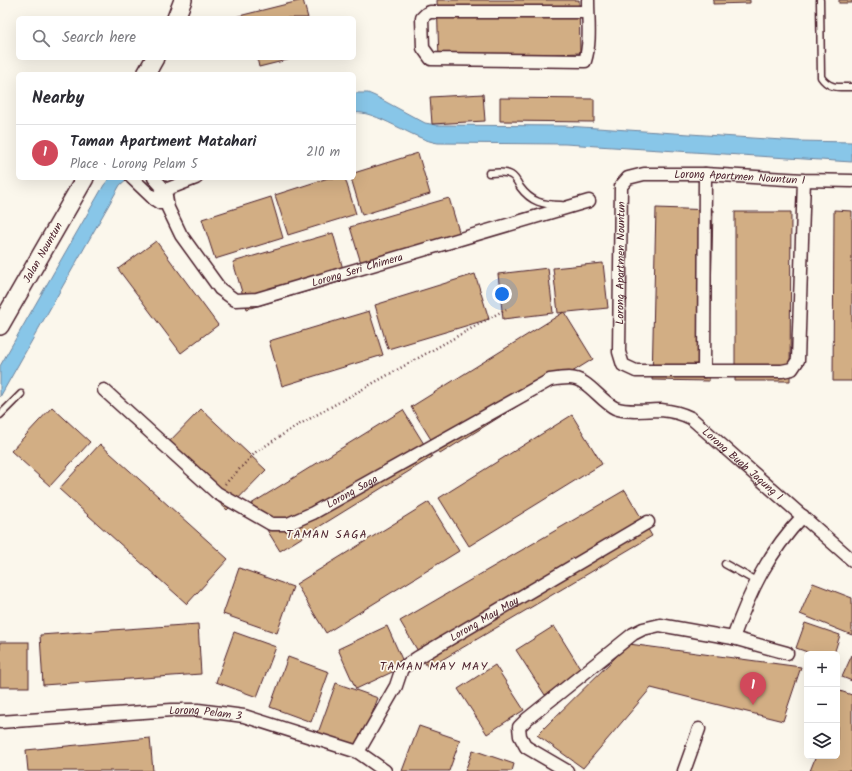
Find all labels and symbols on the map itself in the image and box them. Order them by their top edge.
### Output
street label: Lorong Apartmen Nountun 1 [674,166,806,190]
street label: Lorong Apartmen Nountun [611,201,631,325]
street label: Jalan Nountun [19,219,68,287]
street label: Lorong Seri Chimera [309,248,405,292]
your location [492,284,512,304]
street label: Lorong Buah Jagung 1 [698,424,787,505]
street label: Lorong Saga [323,470,381,514]
district label: TAMAN SAGA [286,525,368,544]
street label: Lorong May May [447,591,523,647]
district label: TAMAN MAY MAY [380,657,488,676]
pin: 1 [740,672,766,705]
street label: Lorong Pelam 3 [168,702,243,726]

